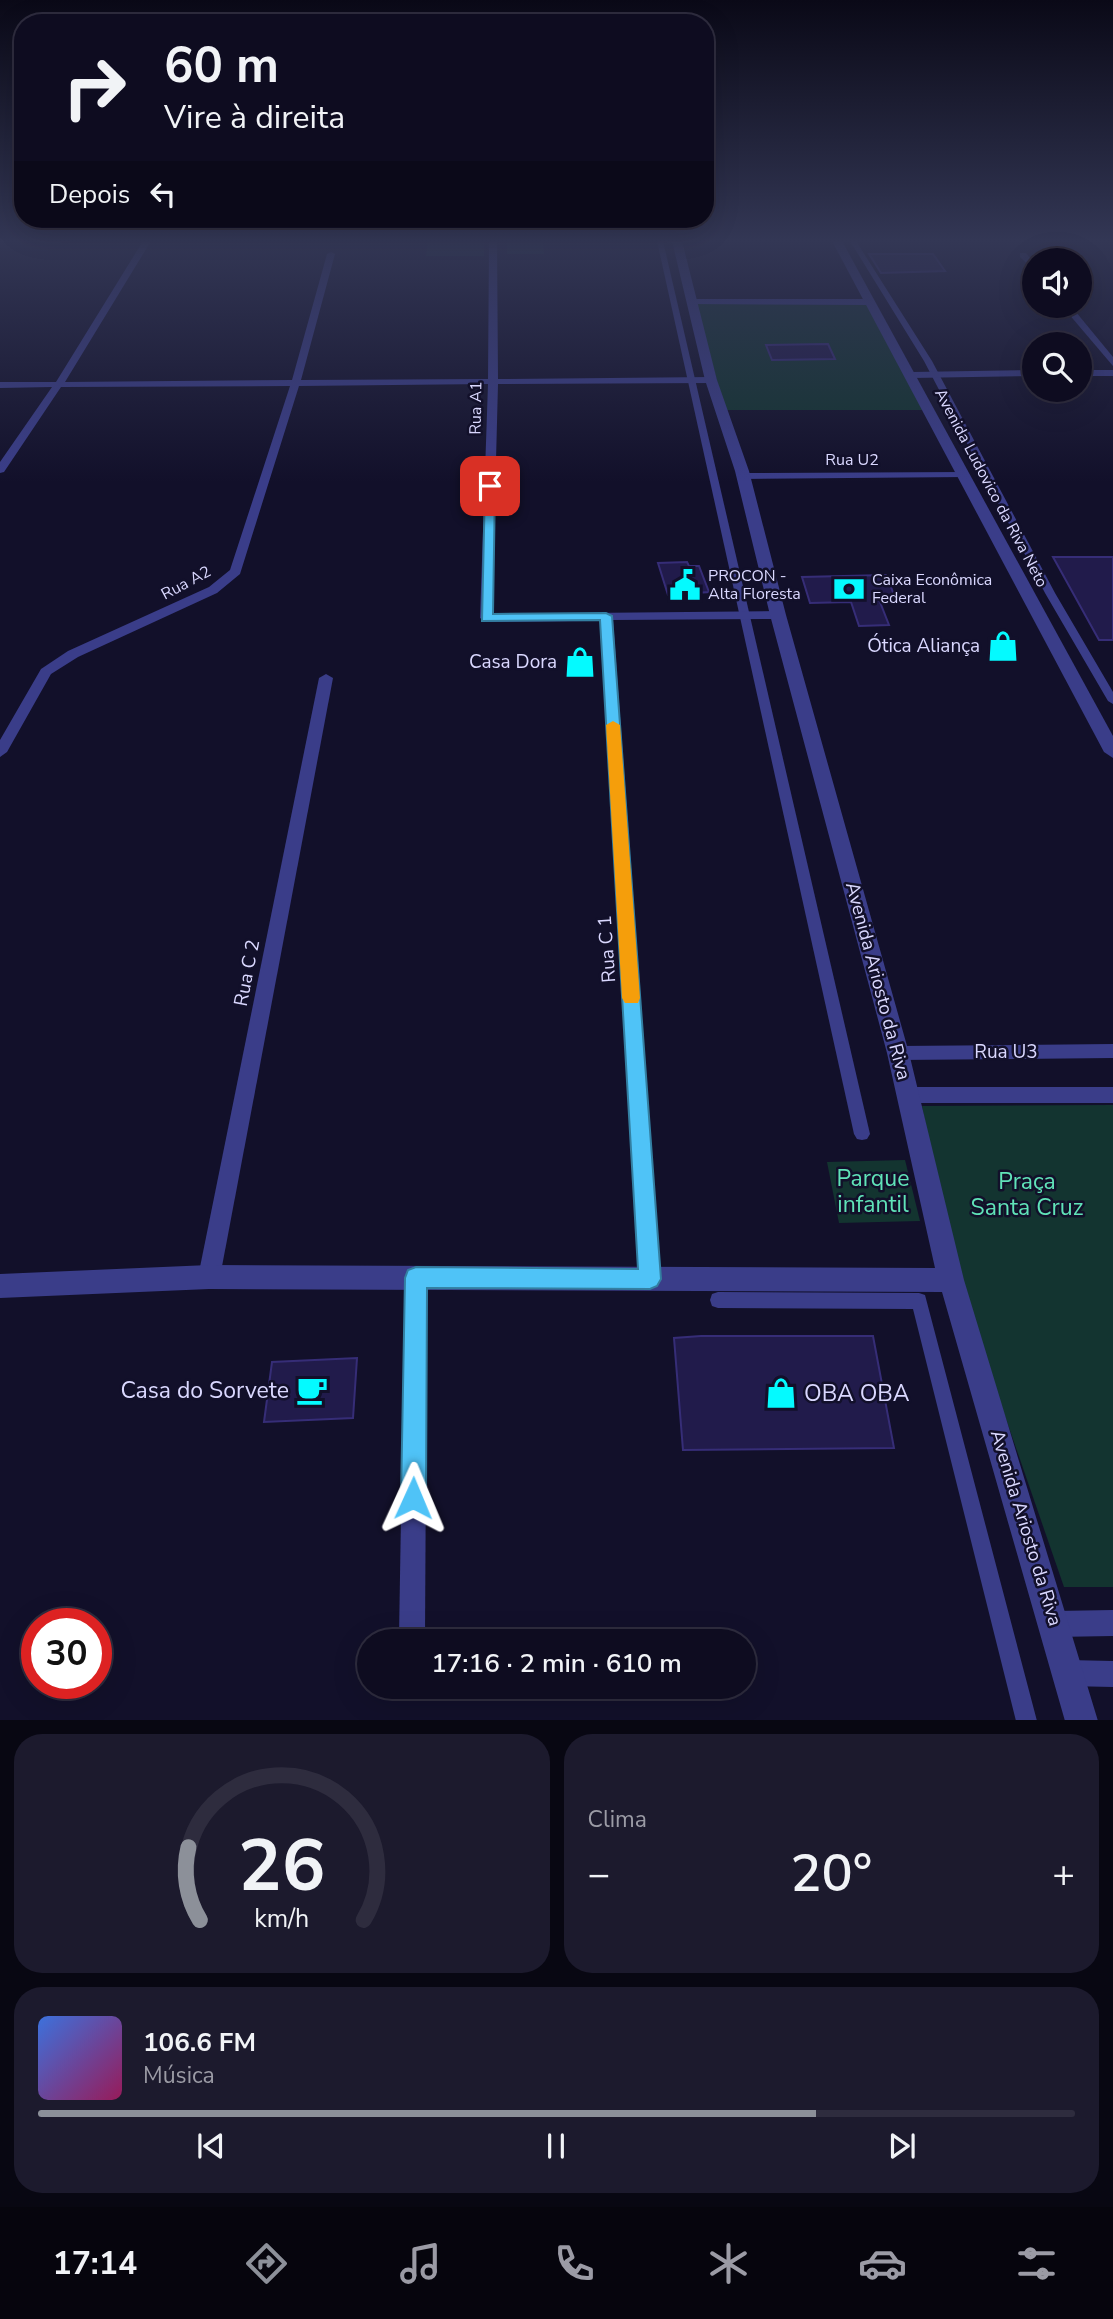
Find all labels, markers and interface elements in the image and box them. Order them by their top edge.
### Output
text: 60 m [164,32,279,99]
icon: right [49,42,140,133]
text: Vire à direita [164,96,345,139]
icon: left [144,175,182,213]
text: Depois [49,177,130,212]
map controls [1022,248,1092,402]
button: sound [1022,248,1092,318]
button: search [1022,332,1092,402]
street label: Rua A1 [465,381,487,435]
street label: Avenida Ludovico da Riva Neto [929,385,1053,591]
street label: Rua U2 [825,449,879,471]
pin [460,456,520,516]
icon: arrive [471,467,509,505]
street label: Rua A2 [157,561,215,605]
place label: PROCON - Alta Floresta [708,565,801,605]
public building icon: PROCON - Alta Floresta [668,568,702,602]
place label: Caixa Econômica Federal [872,569,992,609]
bank icon: Caixa Econômica Federal [832,572,866,606]
shop icon: Ótica Aliança [986,629,1020,663]
place label: Ótica Aliança [867,633,980,659]
shop icon: Casa Dora [563,645,597,679]
place label: Casa Dora [469,649,557,675]
street label: Avenida Ariosto da Riva [839,879,917,1083]
street label: Rua C 1 [592,914,622,984]
street label: Rua C 2 [228,937,266,1009]
street label: Rua U3 [974,1039,1038,1065]
park label: Parque infantil [837,1163,909,1220]
park label: Praça Santa Cruz [971,1166,1083,1223]
cafe icon: Casa do Sorvete [295,1373,329,1407]
place label: Casa do Sorvete [121,1375,289,1406]
shop icon: OBA OBA [764,1376,798,1410]
place label: OBA OBA [804,1378,910,1409]
street label: Avenida Ariosto da Riva [984,1427,1068,1629]
position arrow [376,1461,450,1535]
speed limit sign: 30 [21,1608,112,1699]
text: 17:16 · 2 min · 610 m [431,1646,682,1681]
text: Clima [588,1804,647,1835]
text: 26 [238,1816,325,1916]
text: 20° [790,1838,872,1909]
text: − [588,1849,610,1900]
text: + [1052,1849,1075,1900]
text: km/h [254,1901,309,1935]
text: 106.6 FM [143,2025,256,2060]
text: Música [143,2060,215,2091]
icon: previous [192,2127,230,2165]
icon: pause [537,2127,575,2165]
icon: next [883,2127,921,2165]
icon: directions [242,2239,291,2288]
icon: music [396,2239,445,2288]
icon: phone [550,2239,599,2288]
icon: climate [704,2239,753,2288]
icon: car [858,2239,907,2288]
icon: filters [1012,2239,1061,2288]
text: 17:14 [52,2242,137,2285]

